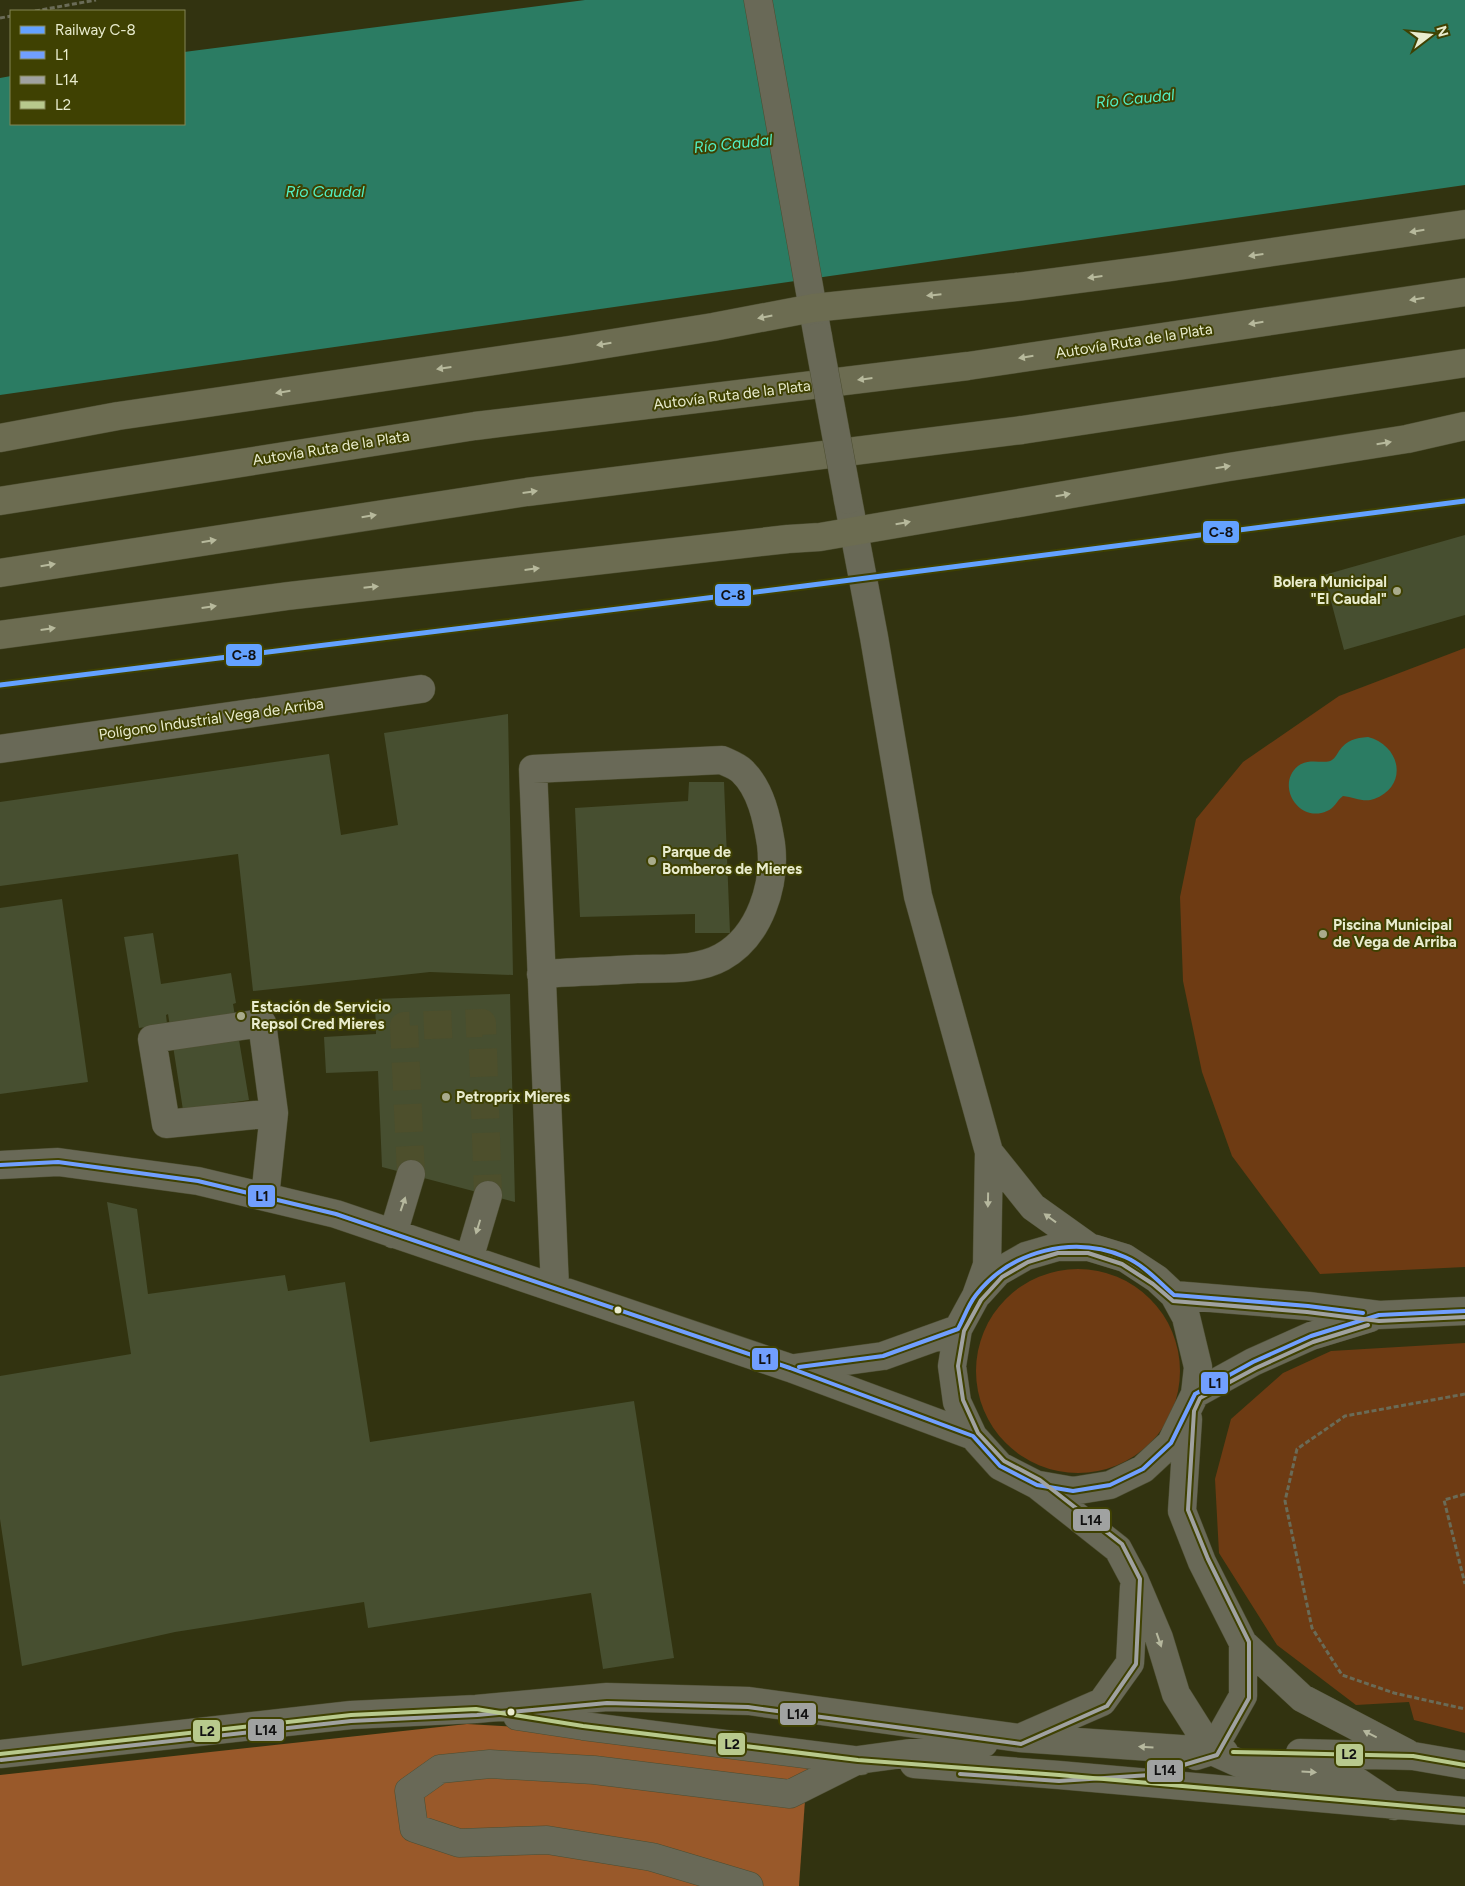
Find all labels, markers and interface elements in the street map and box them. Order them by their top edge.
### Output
legend [10,10,185,125]
north arrow [1405,10,1455,60]
text: Railway C-8 [55,21,136,39]
text: N [1432,24,1452,39]
text: L1 [55,46,69,64]
text: L14 [55,71,78,89]
water label: Río Caudal [1095,85,1176,112]
text: L2 [55,96,71,114]
water label: Río Caudal [693,130,774,157]
water label: Río Caudal [285,182,365,201]
one-way arrow [1408,228,1424,236]
one-way arrow [1248,251,1264,259]
one-way arrow [1087,273,1103,281]
one-way arrow [925,292,941,300]
one-way arrow [1408,295,1424,303]
one-way arrow [756,314,772,322]
one-way arrow [1248,319,1264,327]
street label: Autovía Ruta de la Plata [1054,320,1214,362]
one-way arrow [596,341,612,349]
one-way arrow [1018,354,1034,362]
one-way arrow [435,364,451,372]
one-way arrow [857,375,873,383]
street label: Autovía Ruta de la Plata [652,376,812,414]
one-way arrow [275,388,291,396]
street label: Autovía Ruta de la Plata [251,427,411,469]
one-way arrow [1376,438,1392,446]
one-way arrow [1216,463,1232,471]
one-way arrow [522,488,538,496]
one-way arrow [1055,490,1071,498]
one-way arrow [362,512,378,520]
one-way arrow [895,518,911,526]
line badge: C-8 [1202,520,1240,544]
text: C-8 [1209,524,1233,541]
one-way arrow [201,536,217,544]
one-way arrow [41,561,57,569]
one-way arrow [524,565,540,573]
place label: Bolera Municipal "El Caudal" [1273,573,1387,608]
one-way arrow [363,583,379,591]
line badge: C-8 [714,583,752,607]
marker: Bolera Municipal "El Caudal" [1391,585,1403,597]
text: C-8 [721,587,745,604]
one-way arrow [202,603,218,611]
one-way arrow [41,624,57,632]
line badge: C-8 [225,643,263,667]
text: C-8 [232,647,256,664]
street label: Polígono Industrial Vega de Arriba [97,694,325,744]
place label: Parque de Bomberos de Mieres [662,843,802,878]
marker: Parque de Bomberos de Mieres [646,855,658,867]
place label: Piscina Municipal de Vega de Arriba [1333,916,1457,951]
marker: Piscina Municipal de Vega de Arriba [1317,928,1329,940]
place label: Estación de Servicio Repsol Cred Mieres [251,998,391,1033]
marker: Estación de Servicio Repsol Cred Mieres [235,1010,247,1022]
place label: Petroprix Mieres [456,1088,570,1106]
marker: Petroprix Mieres [440,1091,452,1103]
line badge: L1 [247,1184,276,1208]
text: L1 [255,1188,269,1205]
one-way arrow [984,1193,992,1209]
one-way arrow [399,1196,407,1211]
one-way arrow [1043,1214,1056,1224]
one-way arrow [474,1219,482,1234]
unlabelled marker [613,1305,623,1315]
line badge: L1 [751,1347,779,1371]
text: L1 [758,1351,772,1368]
line badge: L1 [1200,1371,1229,1395]
text: L1 [1208,1375,1222,1392]
line badge: L14 [1072,1508,1111,1532]
text: L14 [1080,1512,1102,1529]
one-way arrow [1156,1633,1163,1648]
line badge: L14 [779,1702,817,1726]
text: L14 [787,1706,809,1723]
unlabelled marker [506,1707,516,1717]
line badge: L14 [247,1718,285,1742]
line badge: L2 [192,1719,221,1743]
text: L14 [255,1722,277,1739]
text: L2 [199,1723,215,1740]
one-way arrow [1363,1730,1377,1738]
line badge: L2 [717,1732,746,1756]
text: L2 [724,1736,740,1753]
one-way arrow [1137,1742,1153,1750]
line badge: L2 [1335,1743,1364,1767]
text: L2 [1341,1746,1357,1763]
line badge: L14 [1146,1759,1184,1783]
text: L14 [1154,1762,1176,1779]
one-way arrow [1301,1769,1317,1777]

